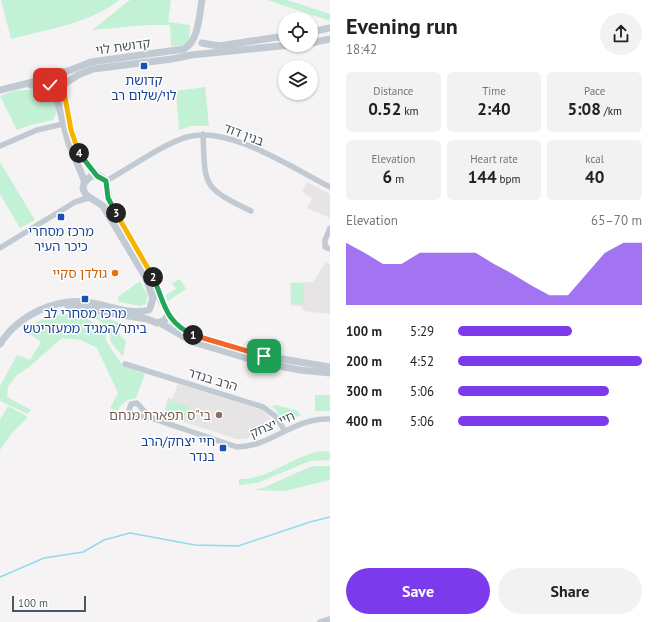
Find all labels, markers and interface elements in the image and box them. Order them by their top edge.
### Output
map controls [278,12,318,100]
button: locate [278,12,318,52]
text: Evening run [346,12,458,40]
button: share [600,13,642,55]
street label: קדושת לוי [94,34,152,59]
text: 18:42 [346,41,377,58]
button: layers [278,60,318,100]
marker: קדושת לוי/שלום רב [139,61,149,71]
pin [33,68,67,102]
place label: קדושת לוי/שלום רב [111,72,177,104]
icon: check [39,74,61,96]
text: Distance [373,84,413,98]
text: Time [482,84,506,98]
text: Pace [584,84,605,98]
text: 0.52 [368,98,401,120]
text: 2:40 [477,98,511,120]
text: 5:08 [567,98,601,120]
text: km [401,104,418,118]
text: /km [601,104,622,118]
street label: בנין דוד [221,119,266,150]
pin: 4 [69,143,89,163]
text: 4 [76,146,82,160]
text: Elevation [371,152,415,166]
text: Heart rate [470,152,518,166]
text: kcal [585,152,604,166]
text: 6 [383,166,392,188]
text: 144 [468,166,497,188]
text: 40 [585,166,604,188]
text: m [392,172,404,186]
text: bpm [497,172,520,186]
pin: 3 [106,203,126,223]
text: 3 [113,206,119,220]
marker: מרכז מסחרי כיכר העיר [56,212,66,222]
text: Elevation [346,212,398,229]
text: 65–70 m [591,212,642,229]
place label: מרכז מסחרי כיכר העיר [28,223,94,255]
place label: גולדן סקיי [52,265,107,282]
pin: 2 [143,267,163,287]
marker: גולדן סקיי [110,268,120,278]
text: 2 [150,270,156,284]
marker: מרכז מסחרי לב ביתר/המגיד ממעזריטש [80,294,90,304]
place label: מרכז מסחרי לב ביתר/המגיד ממעזריטש [23,305,147,337]
text: 100 m [346,323,382,340]
text: 5:29 [410,323,434,340]
pin: 1 [183,325,203,345]
text: 1 [190,328,196,342]
pin [247,339,281,373]
icon: arrive [253,345,275,367]
text: 200 m [346,353,382,370]
text: 4:52 [410,353,434,370]
street label: הרב בנדר [186,364,240,395]
text: 300 m [346,383,382,400]
text: 5:06 [410,383,434,400]
place label: בי"ס תפארת מנחם [109,407,211,424]
street label: חיי יצחק [247,407,297,442]
marker: בי"ס תפארת מנחם [214,410,224,420]
text: 400 m [346,413,382,430]
text: 5:06 [410,413,434,430]
place label: חיי יצחק/הרב בנדר [141,433,215,465]
marker: חיי יצחק/הרב בנדר [218,443,228,453]
button: Save [346,568,490,614]
button: Share [498,568,642,614]
scale bar [12,594,86,613]
text: 100 m [18,596,48,610]

